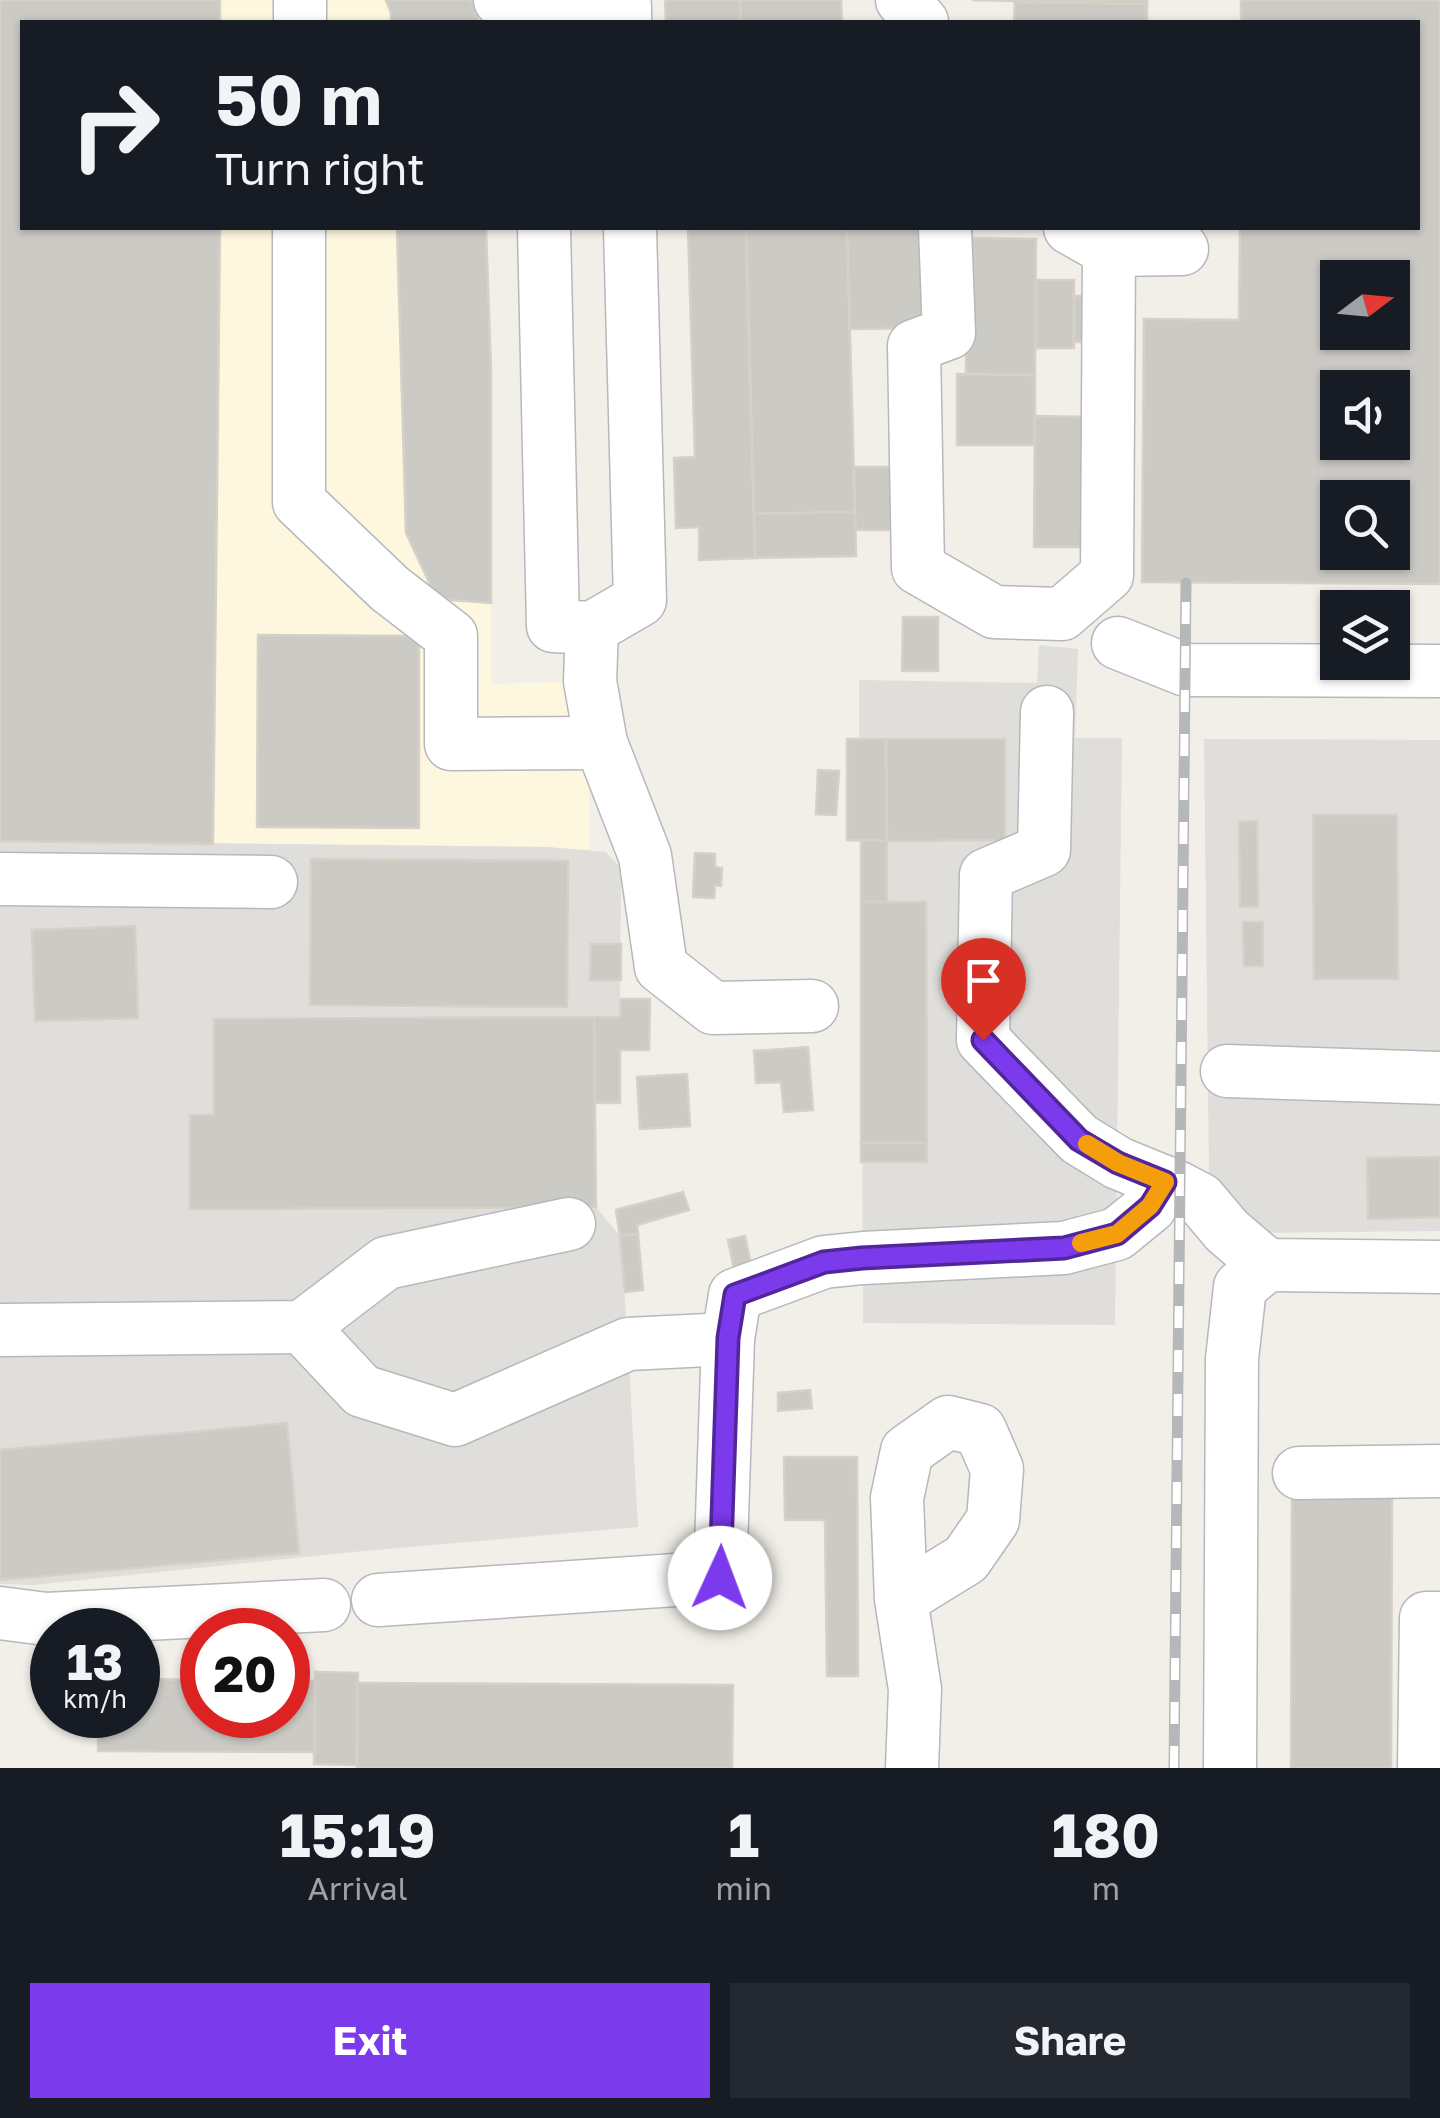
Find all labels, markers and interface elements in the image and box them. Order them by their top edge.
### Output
text: 50 m [215,56,382,140]
icon: right [50,60,180,190]
text: Turn right [215,141,425,195]
north arrow [1320,260,1410,350]
map controls [1320,260,1410,680]
button: sound [1320,370,1410,460]
button: search [1320,480,1410,570]
button: layers [1320,590,1410,680]
pin [941,938,1026,1041]
icon: arrive [956,953,1011,1008]
position arrow [668,1526,772,1630]
speed limit sign: 20 [180,1608,310,1738]
text: 13 [67,1631,123,1691]
text: km/h [63,1683,127,1714]
text: 15:19 [280,1798,436,1870]
text: 1 [728,1798,759,1870]
text: 180 [1052,1798,1160,1870]
text: Arrival [308,1869,408,1907]
text: min [715,1869,772,1907]
text: m [1092,1869,1120,1907]
button: Exit [30,1983,710,2098]
button: Share [730,1983,1410,2098]

